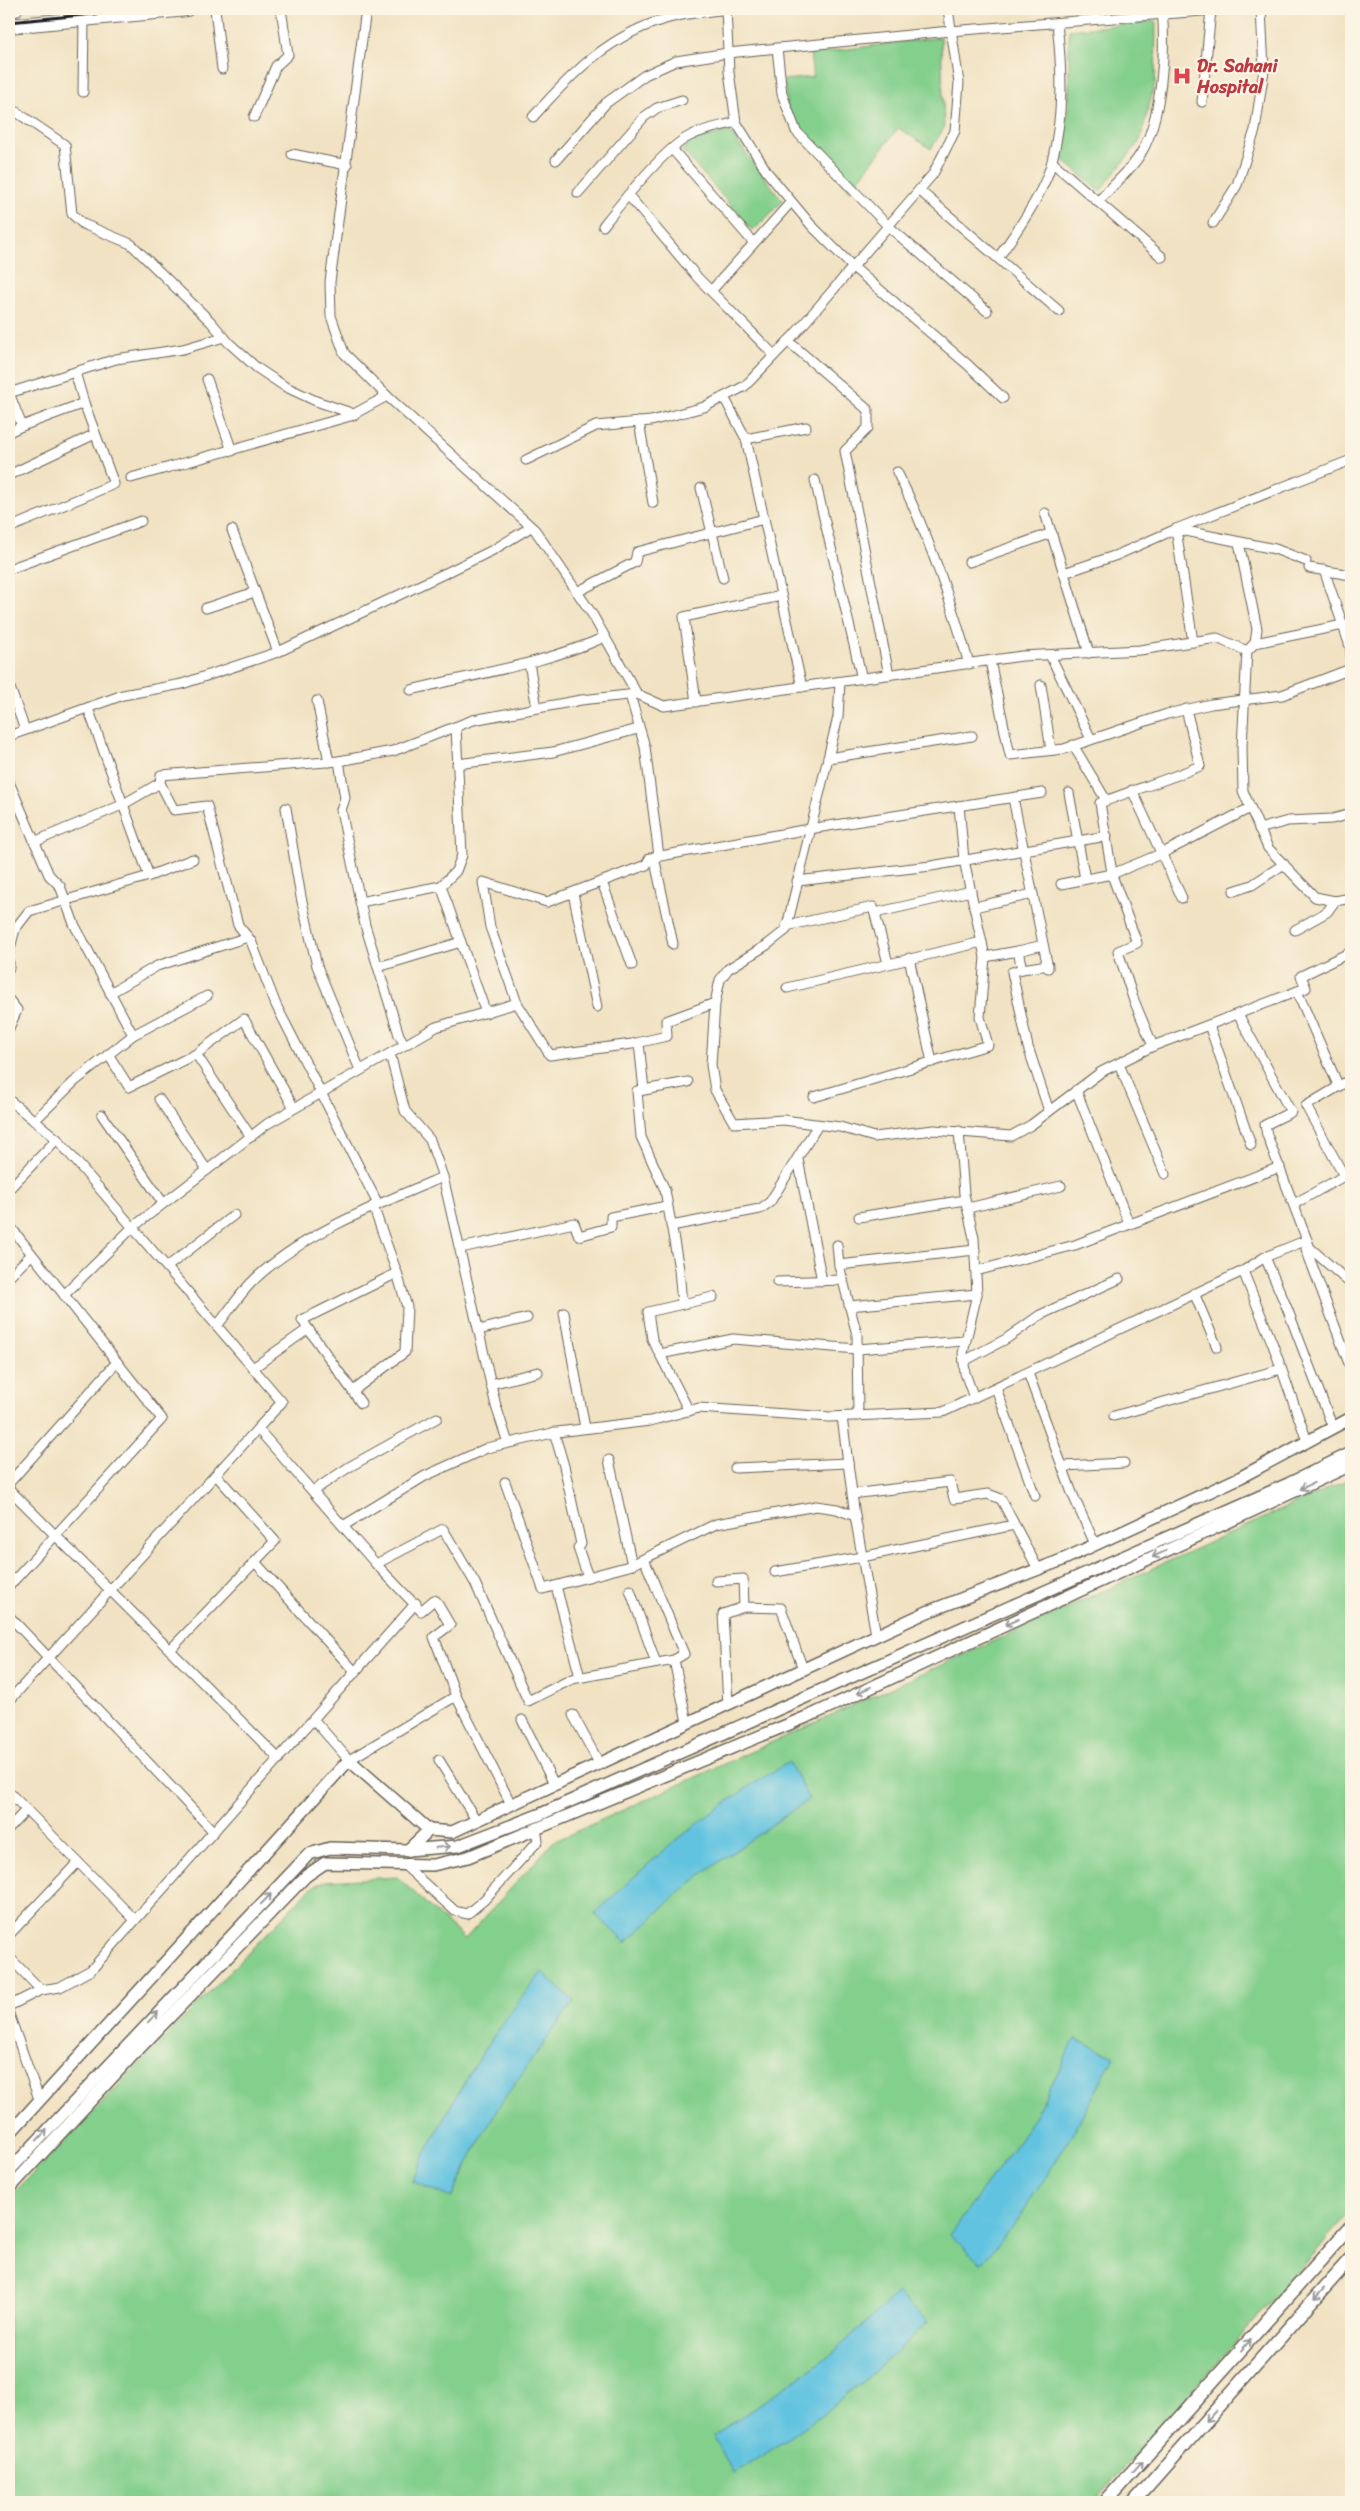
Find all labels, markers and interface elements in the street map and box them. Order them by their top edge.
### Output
place label: Dr. Sahani Hospital [1196,50,1278,103]
hospital icon: Dr. Sahani Hospital [1171,65,1193,87]
one-way arrow [1300,1481,1315,1491]
one-way arrow [1152,1549,1167,1559]
one-way arrow [1005,1618,1020,1627]
one-way arrow [857,1686,872,1696]
one-way arrow [435,1842,451,1852]
one-way arrow [260,1893,272,1906]
one-way arrow [147,2011,159,2023]
one-way arrow [36,2129,48,2141]
one-way arrow [1313,2288,1325,2301]
one-way arrow [1240,2338,1251,2351]
one-way arrow [1205,2409,1217,2422]
one-way arrow [1132,2459,1143,2472]

